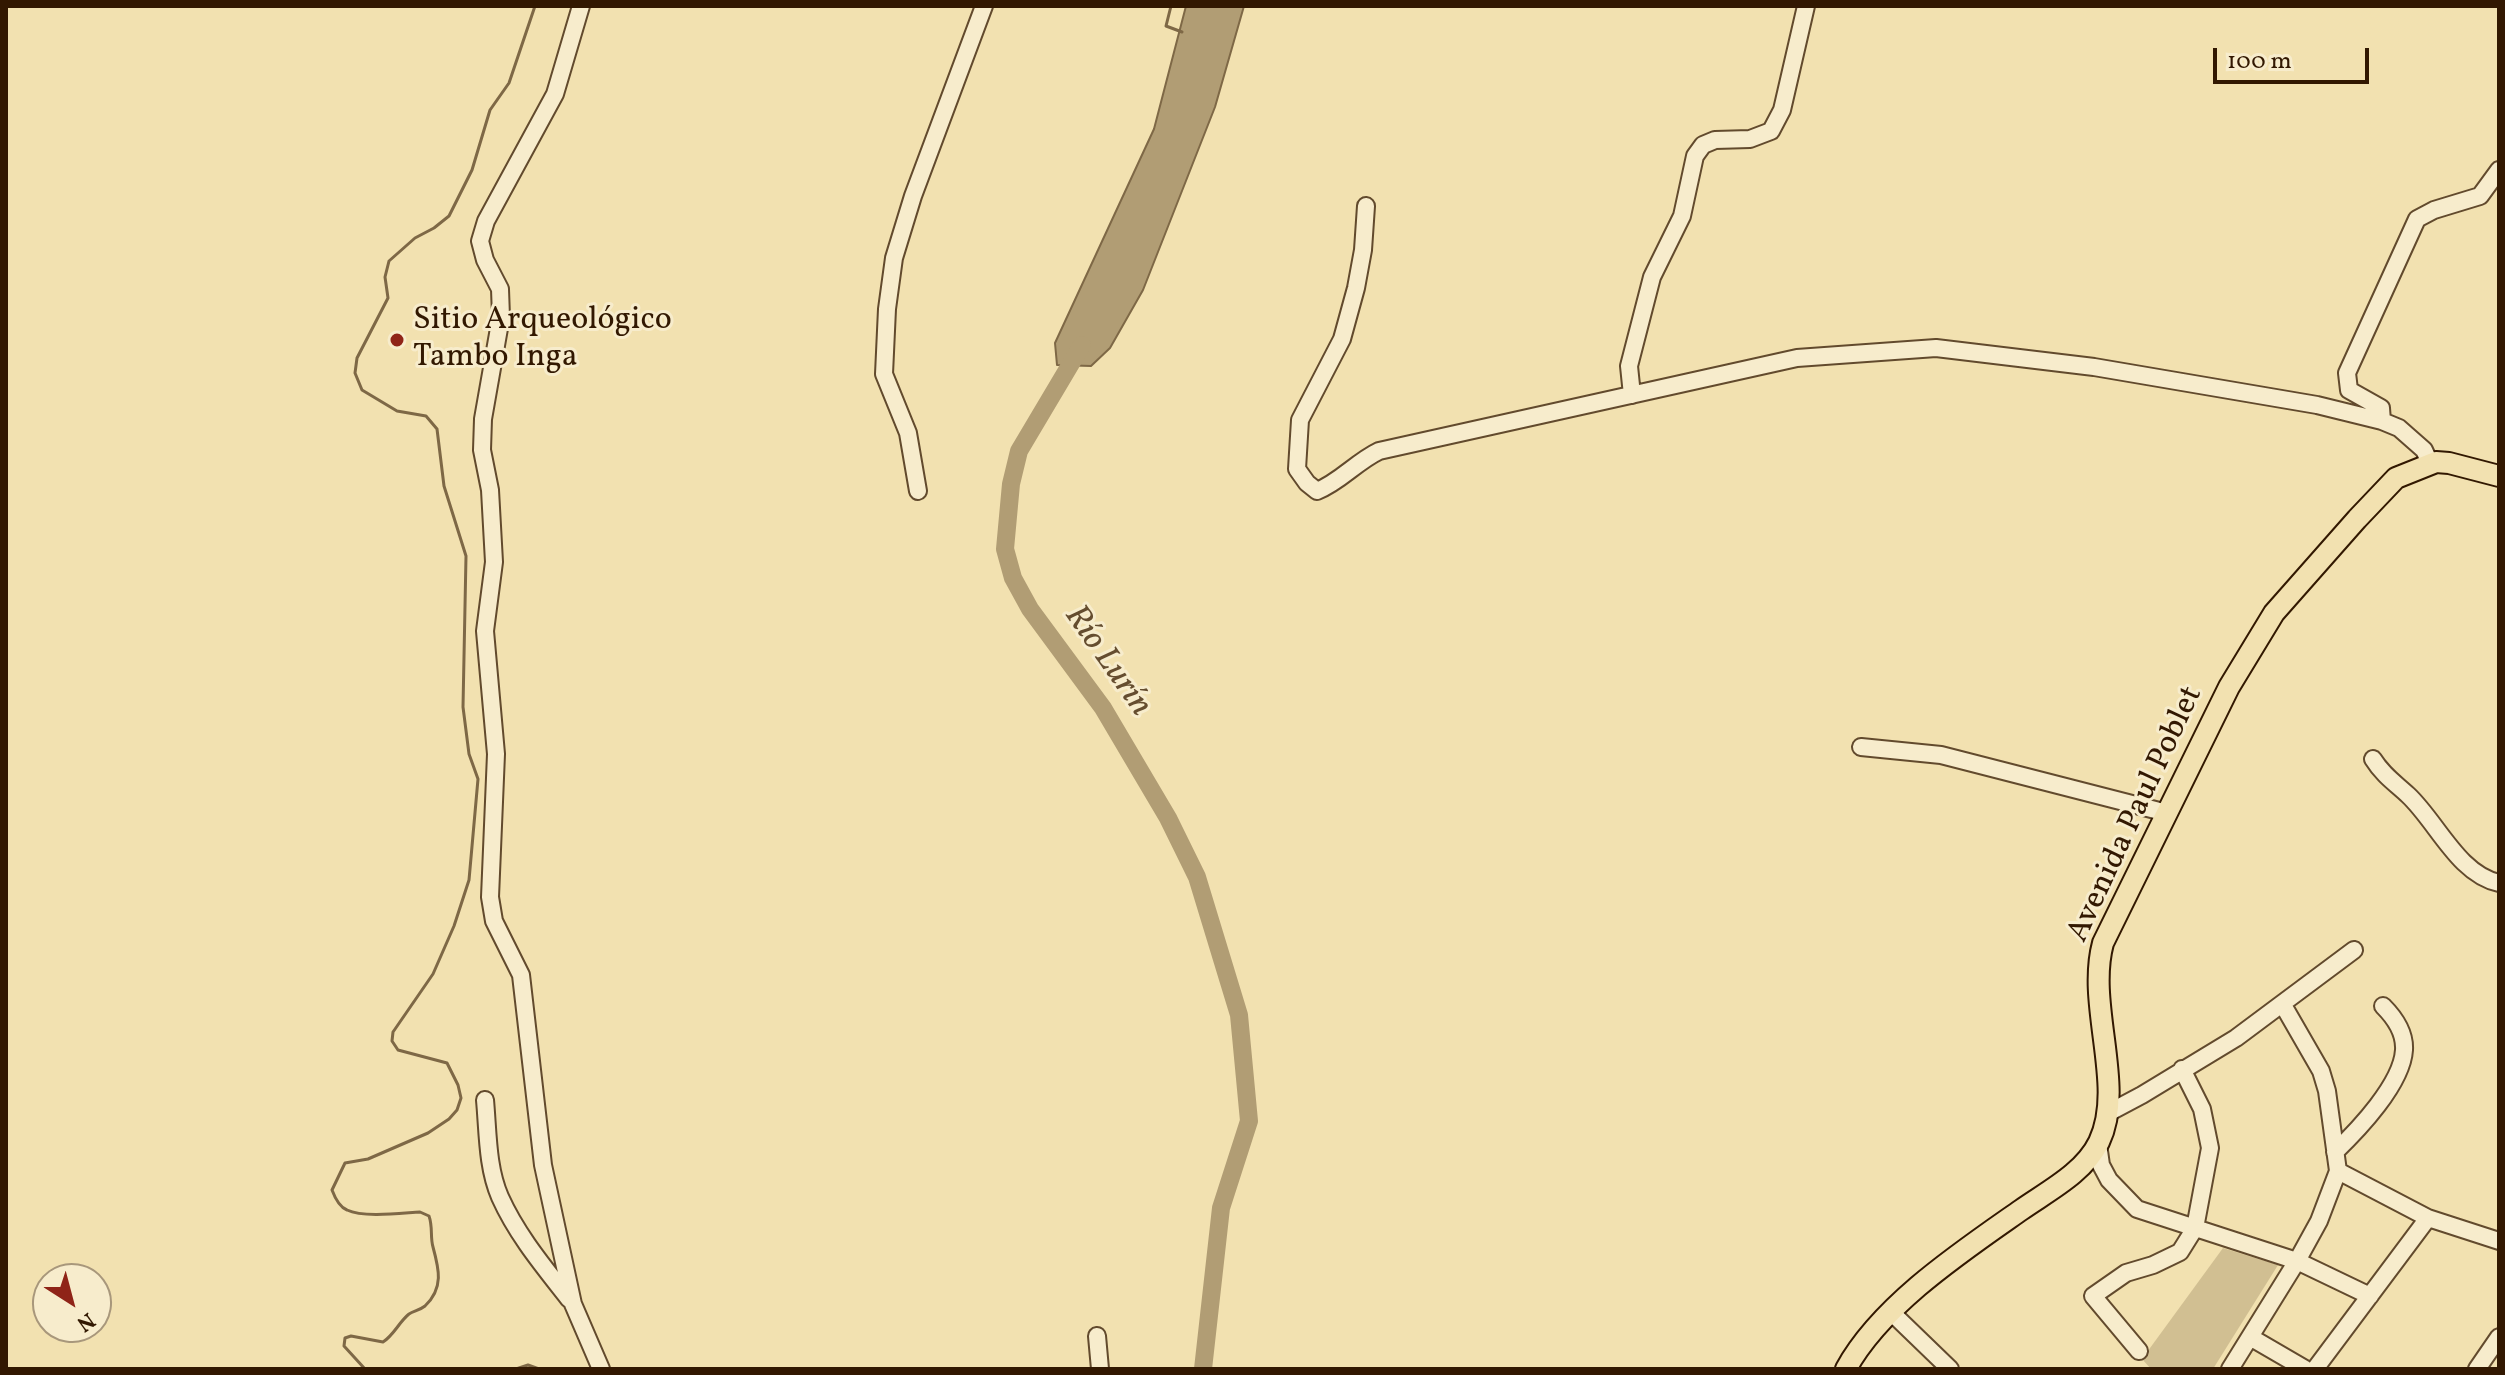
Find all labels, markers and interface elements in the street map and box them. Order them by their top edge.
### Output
scale bar [2217,32,2373,82]
text: 100 m [2227,45,2292,79]
place label: Sitio Arqueológico Tambo Inga [413,303,672,378]
marker: Sitio Arqueológico Tambo Inga [388,331,406,349]
water label: Río Lurín [1053,599,1159,725]
street label: Avenida Paul Poblet [2061,681,2213,949]
north arrow [32,1263,112,1343]
text: N [70,1304,101,1338]

